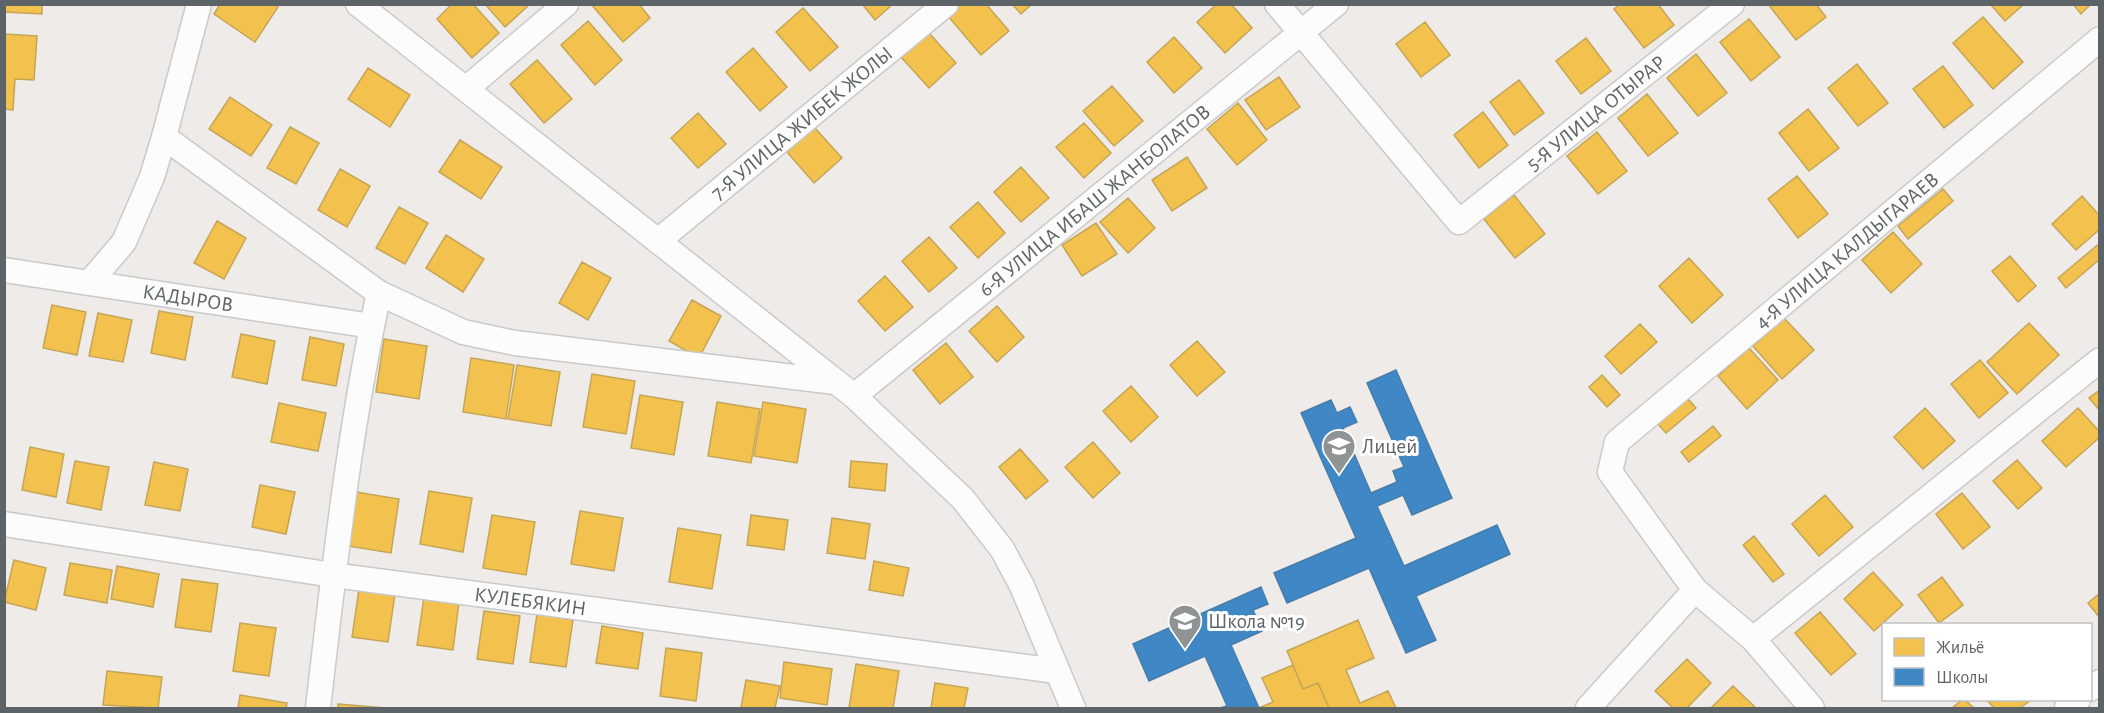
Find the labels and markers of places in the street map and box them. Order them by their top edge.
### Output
school or university icon: Лицей [1321,428,1357,475]
place label: Лицей [1362,436,1417,457]
school or university icon: Школа №19 [1167,603,1203,650]
place label: Школа №19 [1208,611,1305,632]

